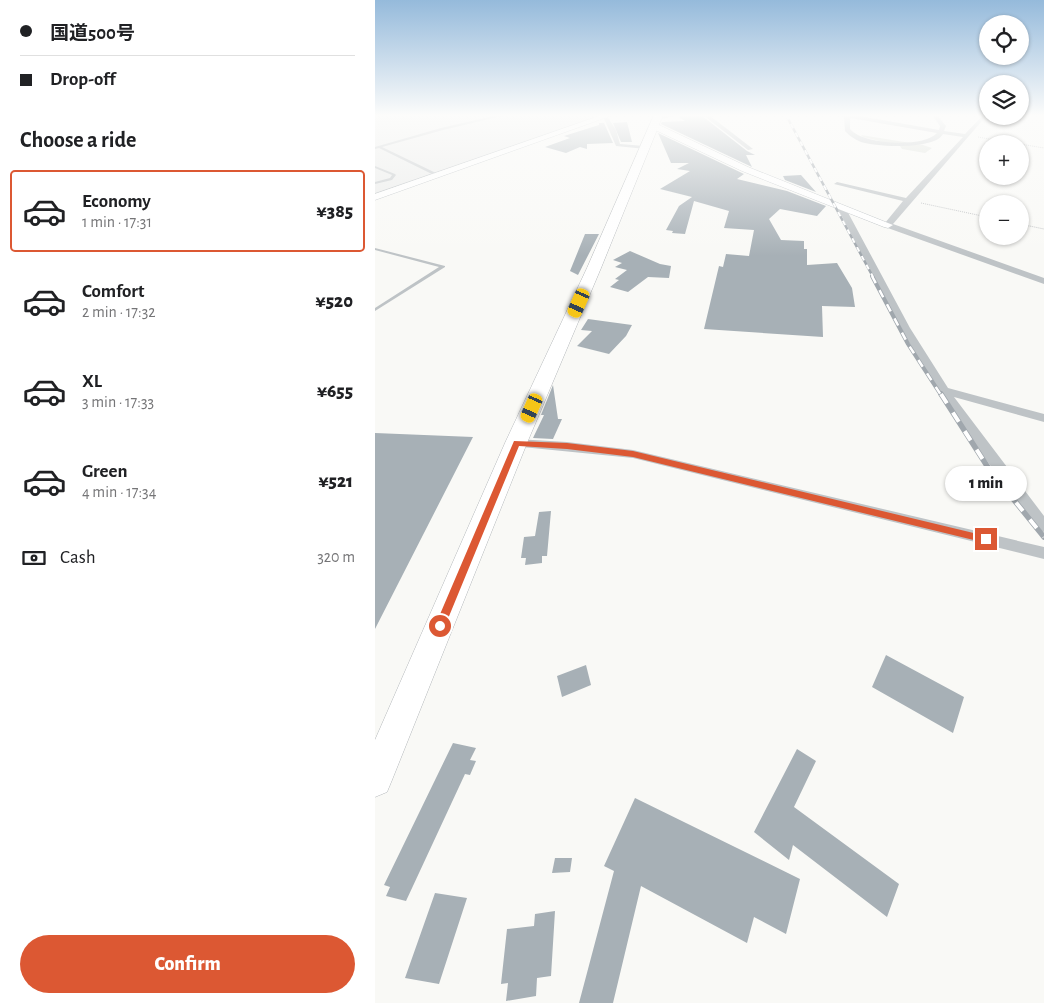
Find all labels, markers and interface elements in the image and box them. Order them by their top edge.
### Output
map controls [979,15,1029,245]
button: locate [979,15,1029,65]
text: 国道500号 [50,24,135,43]
text: Drop-off [50,70,115,89]
button: layers [979,75,1029,125]
text: Choose a ride [20,129,136,151]
button: + [979,135,1029,185]
icon: car [22,189,67,234]
text: Economy [82,192,151,211]
button: − [979,195,1029,245]
text: ¥385 [316,202,353,221]
text: 1 min · 17:31 [82,214,152,230]
icon: car [22,279,67,324]
text: Comfort [82,282,144,301]
car [566,286,591,320]
text: ¥520 [315,292,353,311]
text: 2 min · 17:32 [82,304,156,320]
icon: car [22,369,67,414]
text: XL [82,372,102,391]
text: ¥655 [317,382,353,401]
car [519,391,544,425]
text: 3 min · 17:33 [82,394,154,410]
icon: car [22,459,67,504]
text: Green [82,462,128,481]
callout: 1 min [945,466,1027,502]
text: ¥521 [318,472,353,491]
text: 1 min [969,475,1003,491]
text: 4 min · 17:34 [82,484,156,500]
route end [975,528,997,550]
icon: cash [20,544,48,572]
text: Cash [60,548,96,567]
text: 320 m [317,549,355,565]
route start [429,615,451,637]
button: Confirm [20,935,355,993]

